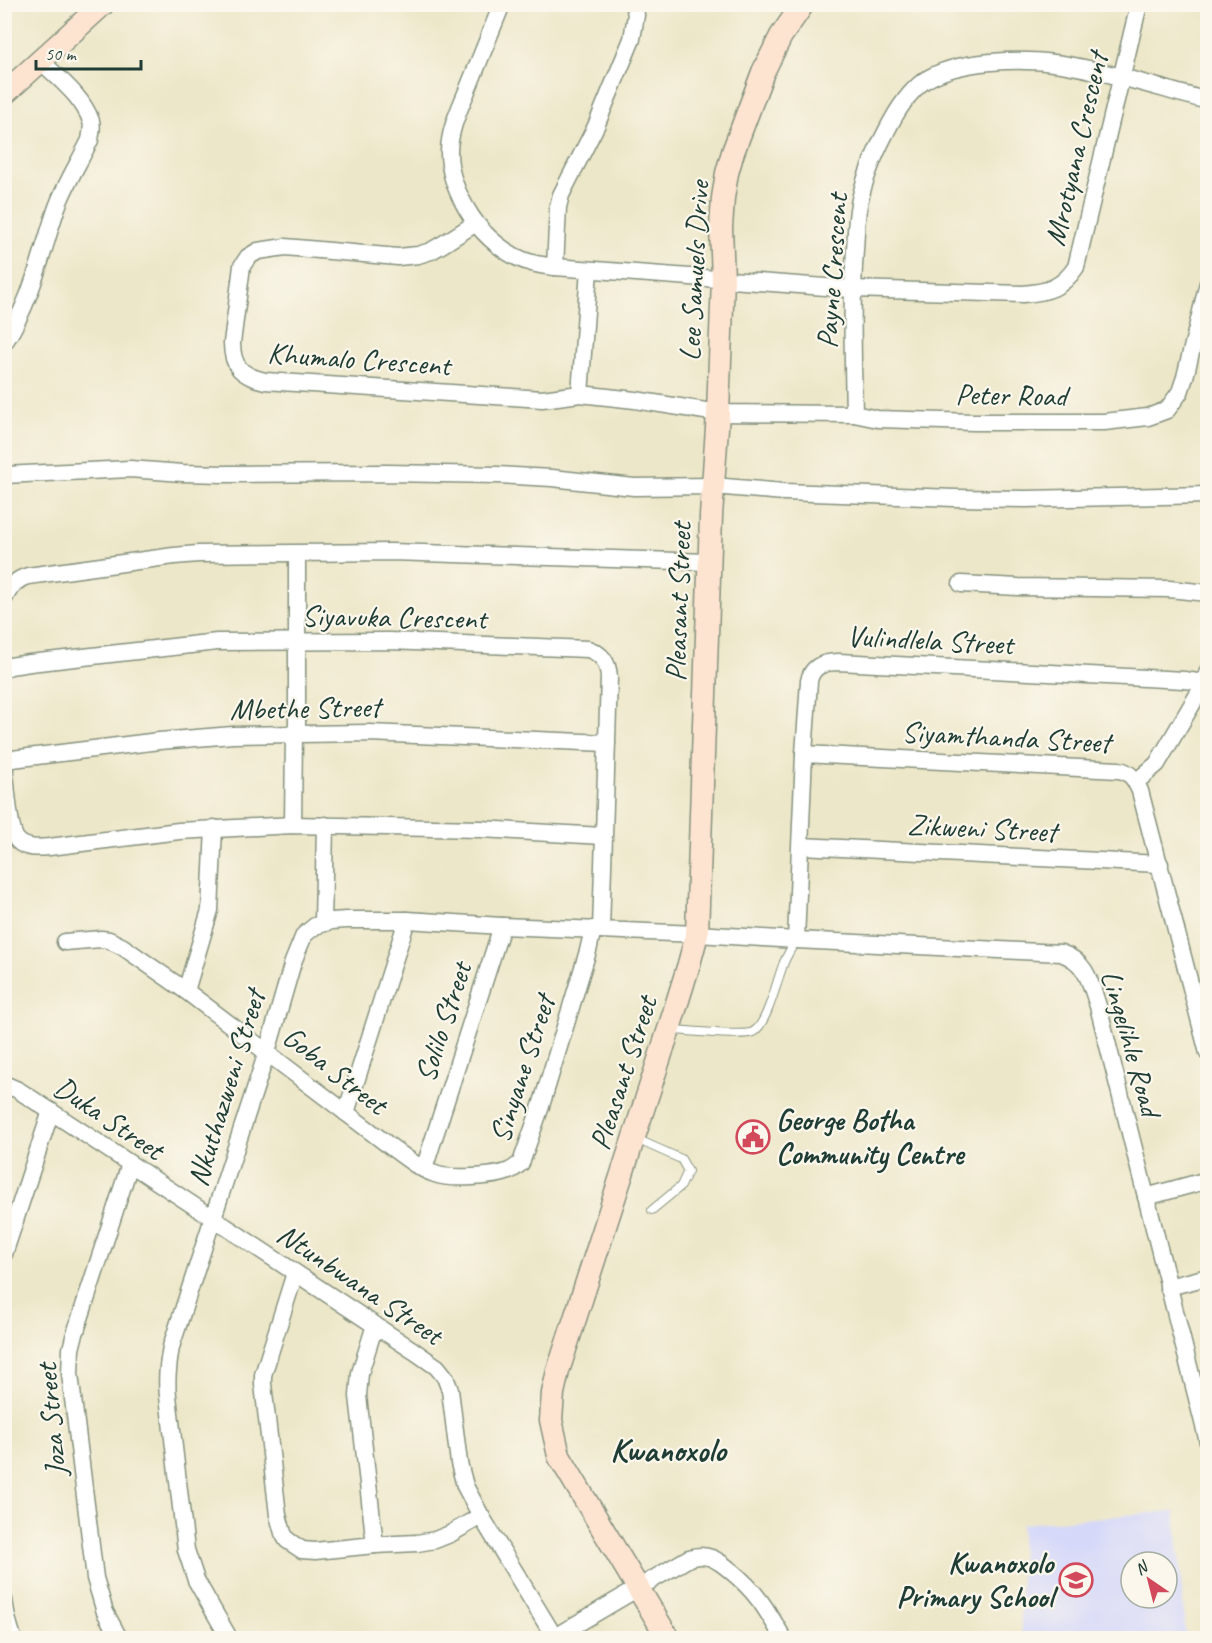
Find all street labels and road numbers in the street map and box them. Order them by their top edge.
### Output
street label: Mrotyana Crescent [1035,45,1118,249]
street label: Lee Samuels Drive [670,178,718,362]
street label: Payne Crescent [808,189,857,350]
street label: Khumalo Crescent [266,334,455,385]
street label: Peter Road [955,375,1071,415]
street label: Pleasant Street [656,519,700,682]
street label: Siyavuka Crescent [301,596,490,638]
street label: Vulindlela Street [846,617,1017,663]
street label: Mbethe Street [229,688,385,728]
street label: Siyamthanda Street [901,713,1115,762]
street label: Zikweni Street [907,805,1062,851]
street label: Solilo Street [406,955,481,1086]
street label: Lingelihle Road [1092,966,1171,1124]
street label: Nkuthazweni Street [178,982,275,1191]
street label: Sinyane Street [480,987,565,1147]
street label: Pleasant Street [580,989,667,1154]
street label: Goba Street [275,1017,397,1125]
street label: Duka Street [47,1068,173,1170]
street label: Ntunbwana Street [270,1215,453,1355]
street label: Joza Street [27,1359,75,1480]

